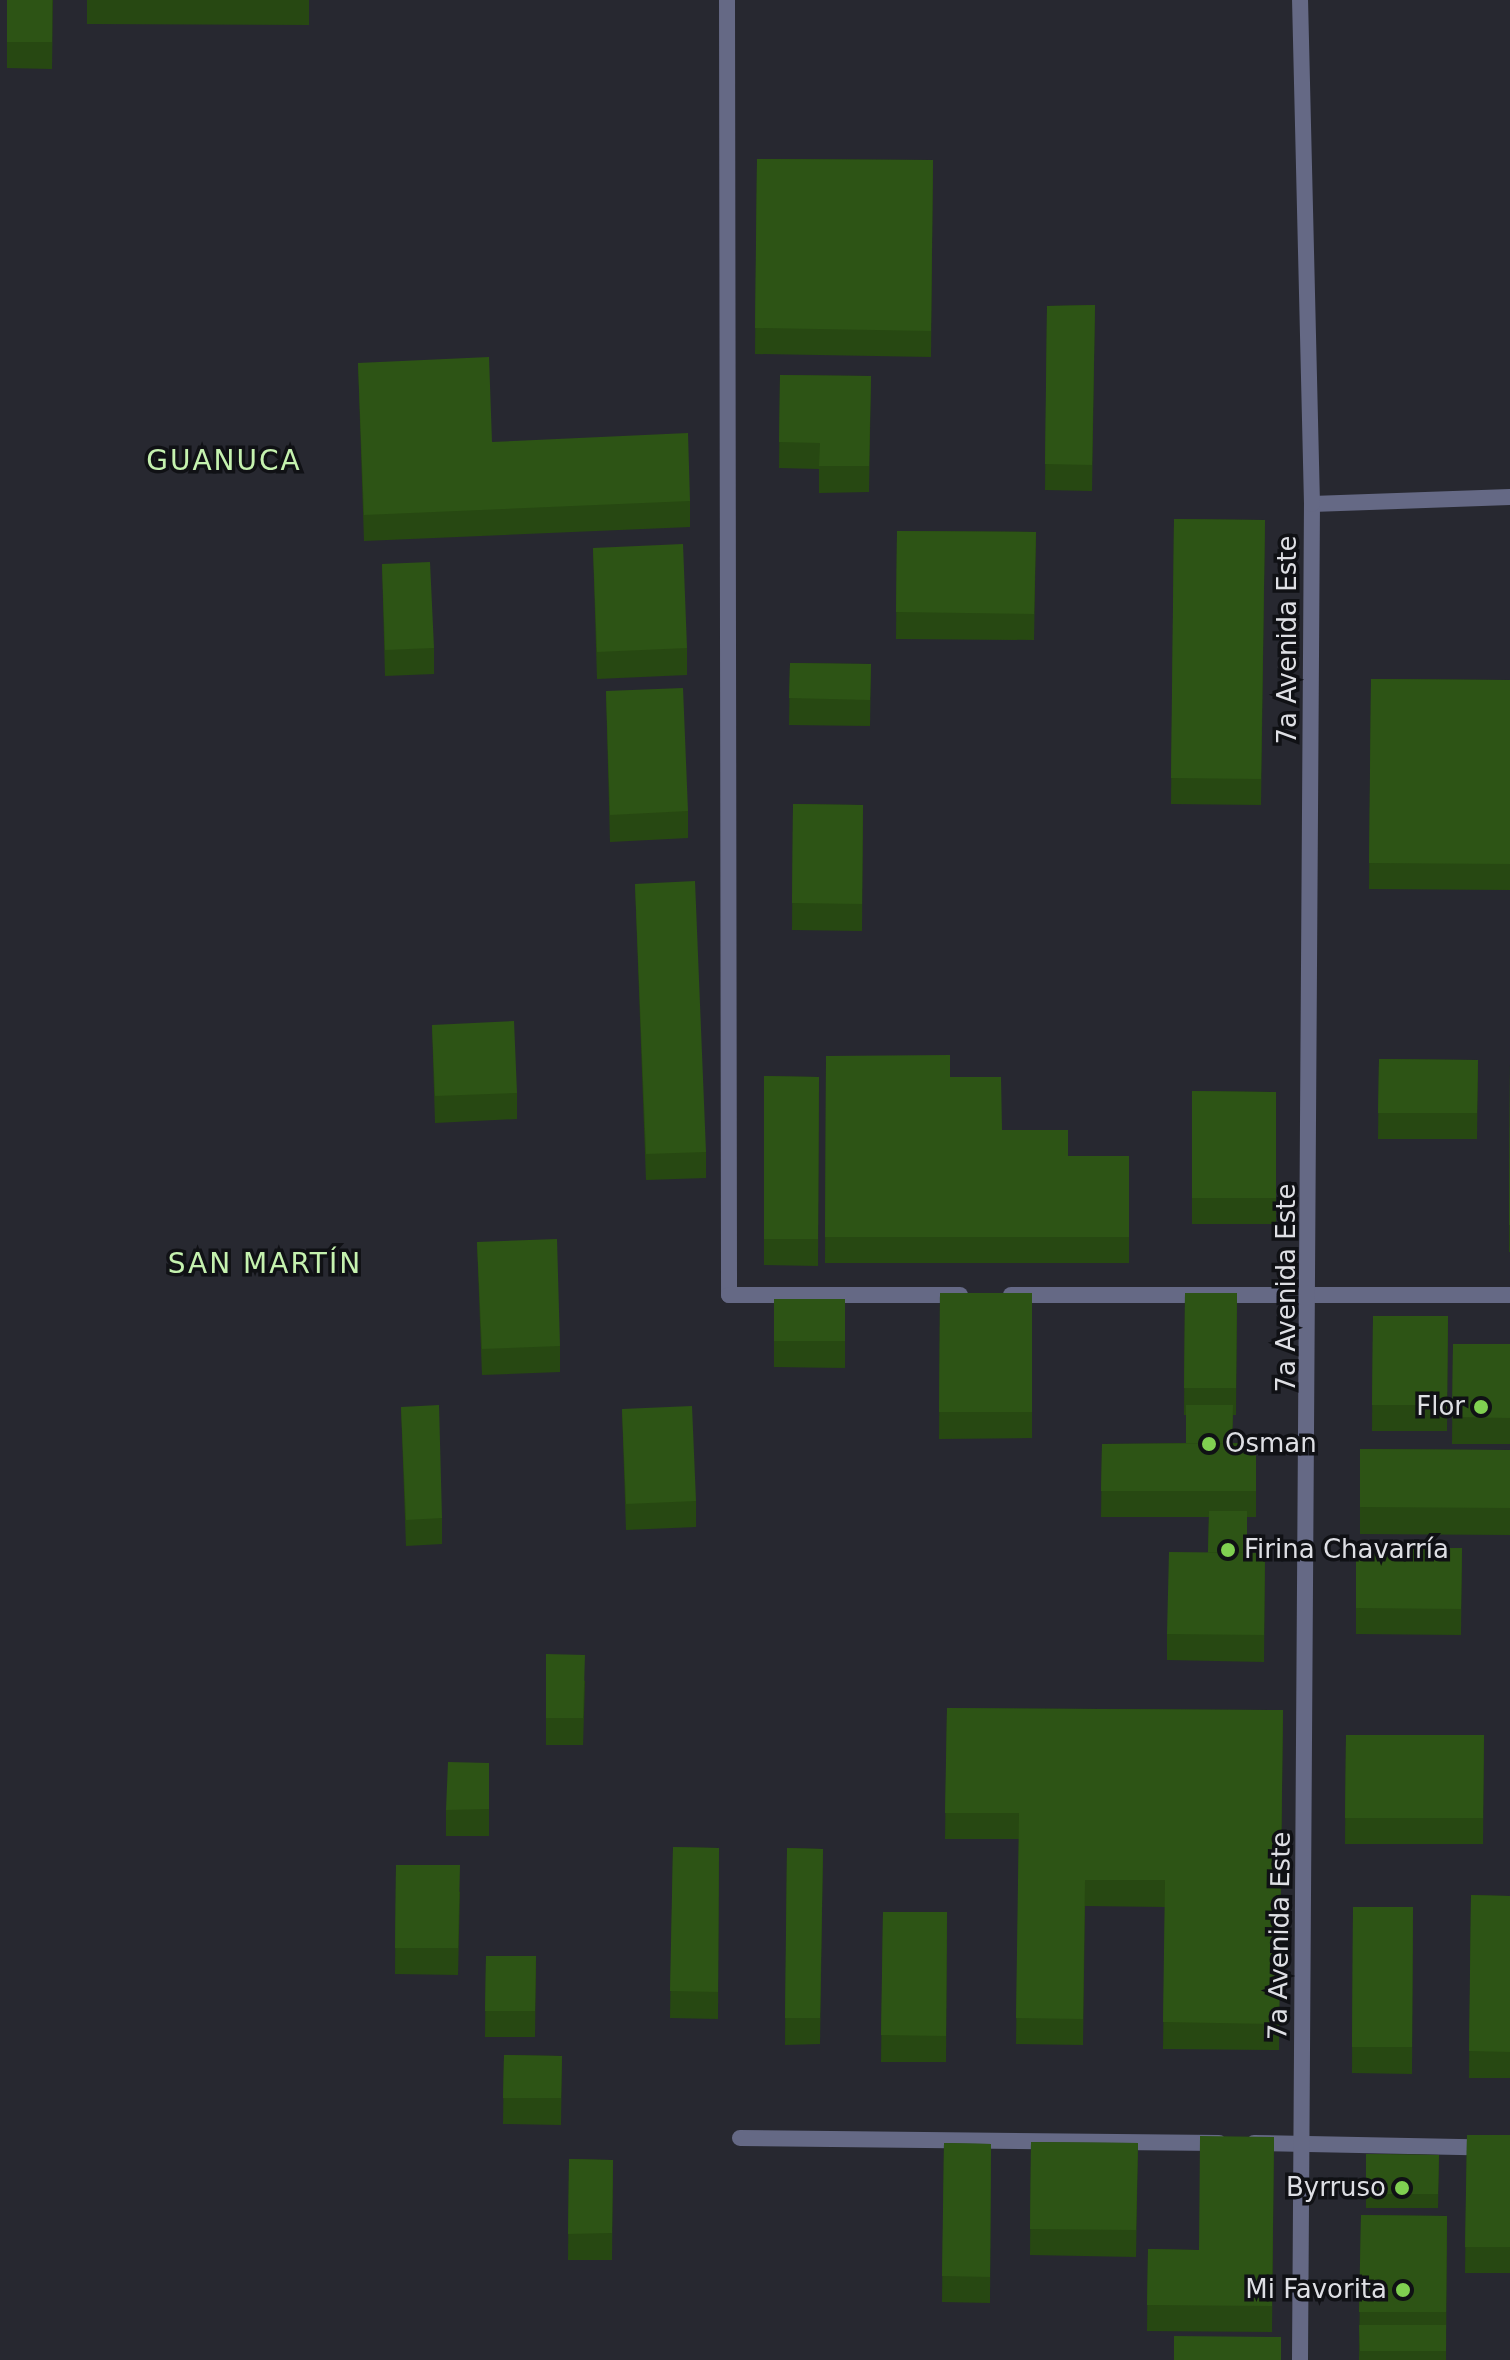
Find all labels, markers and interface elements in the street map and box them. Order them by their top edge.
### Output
district label: GUANUCA [146,444,302,478]
street label: 7a Avenida Este [1272,536,1304,744]
street label: 7a Avenida Este [1271,1184,1303,1392]
district label: SAN MARTÍN [168,1247,362,1281]
place label: Flor [1416,1391,1465,1423]
marker: Flor [1472,1398,1490,1416]
place label: Osman [1225,1428,1317,1460]
marker: Osman [1200,1435,1218,1453]
place label: Firina Chavarría [1244,1534,1449,1566]
marker: Firina Chavarría [1219,1541,1237,1559]
street label: 7a Avenida Este [1263,1831,1297,2041]
place label: Byrruso [1286,2172,1386,2204]
marker: Byrruso [1393,2179,1411,2197]
place label: Mi Favorita [1245,2274,1387,2306]
marker: Mi Favorita [1394,2281,1412,2299]

